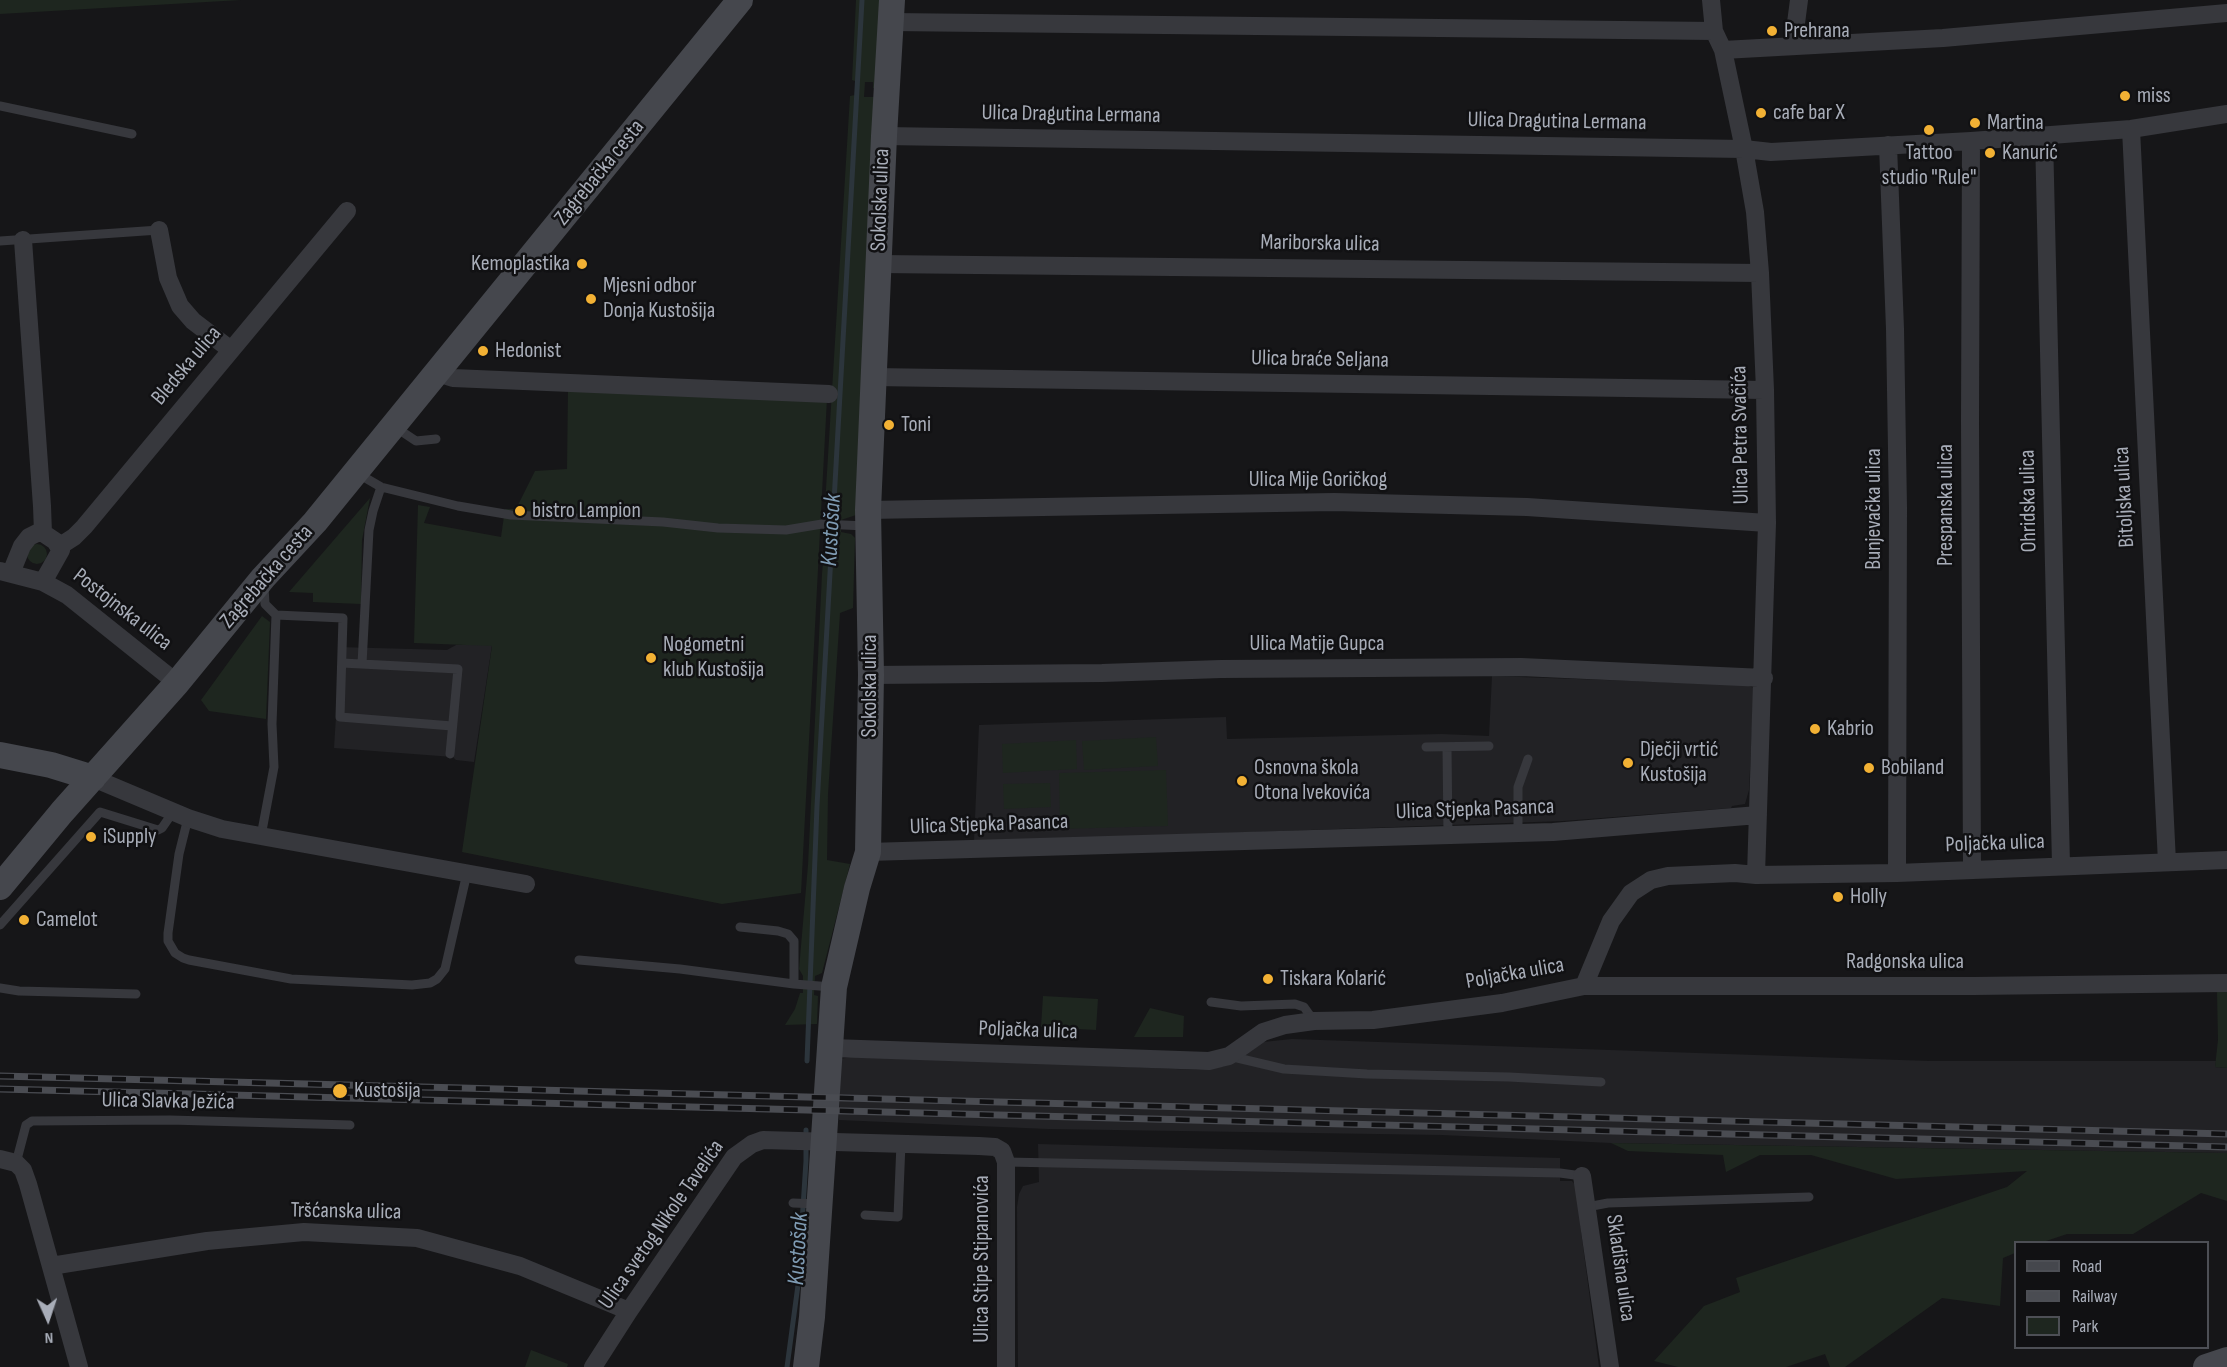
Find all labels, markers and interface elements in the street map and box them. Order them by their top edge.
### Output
place label: Prehrana [1784,18,1850,44]
marker: Prehrana [1765,24,1779,38]
place label: miss [2137,83,2171,109]
marker: miss [2118,89,2132,103]
street label: Ulica Dragutina Lermana [981,100,1161,130]
place label: cafe bar X [1773,100,1845,126]
marker: cafe bar X [1754,106,1768,120]
street label: Ulica Dragutina Lermana [1467,107,1647,137]
place label: Martina [1987,110,2044,136]
street label: Zagrebačka cesta [549,115,651,231]
marker: Martina [1968,116,1982,130]
marker: Tattoo studio "Rule" [1922,123,1936,137]
place label: Tattoo studio "Rule" [1882,140,1976,192]
place label: Kanurić [2002,140,2058,166]
marker: Kanurić [1983,146,1997,160]
street label: Sokolska ulica [866,148,896,252]
street label: Mariborska ulica [1260,230,1380,258]
place label: Kemoplastika [471,251,570,277]
marker: Kemoplastika [575,257,589,271]
place label: Mjesni odbor Donja Kustošija [603,273,715,324]
marker: Mjesni odbor Donja Kustošija [584,292,598,306]
street label: Bledska ulica [146,321,228,411]
place label: Hedonist [495,338,561,364]
marker: Hedonist [476,344,490,358]
street label: Ulica braće Seljana [1251,346,1389,374]
street label: Ulica Petra Svačića [1727,365,1755,505]
place label: Toni [901,412,931,438]
marker: Toni [882,418,896,432]
street label: Prespanska ulica [1933,444,1959,566]
street label: Bitoljska ulica [2109,446,2141,548]
street label: Bunjevačka ulica [1861,448,1887,570]
street label: Ohridska ulica [2015,449,2043,553]
street label: Ulica Mije Goričkog [1249,467,1387,493]
water label: Kustošak [816,493,848,567]
place label: bistro Lampion [532,498,641,524]
marker: bistro Lampion [513,504,527,518]
street label: Zagrebačka cesta [215,520,319,634]
street label: Postojnska ulica [67,563,177,657]
street label: Ulica Matije Gupca [1250,631,1384,657]
place label: Nogometni klub Kustošija [663,632,764,684]
street label: Sokolska ulica [857,635,883,737]
marker: Nogometni klub Kustošija [644,651,658,665]
place label: Kabrio [1827,716,1874,742]
marker: Kabrio [1808,722,1822,736]
place label: Dječji vrtić Kustošija [1640,737,1719,788]
place label: Osnovna škola Otona Ivekovića [1254,755,1370,806]
place label: Bobiland [1881,755,1944,781]
marker: Dječji vrtić Kustošija [1621,756,1635,770]
marker: Bobiland [1862,761,1876,775]
marker: Osnovna škola Otona Ivekovića [1235,774,1249,788]
street label: Ulica Stjepka Pasanca [1395,794,1555,826]
street label: Ulica Stjepka Pasanca [909,809,1069,841]
place label: iSupply [103,824,157,850]
street label: Poljačka ulica [1945,829,2045,859]
marker: iSupply [84,830,98,844]
place label: Holly [1850,884,1887,910]
marker: Holly [1831,890,1845,904]
place label: Camelot [36,907,98,933]
marker: Camelot [17,913,31,927]
street label: Radgonska ulica [1846,949,1964,975]
street label: Poljačka ulica [1464,952,1566,996]
place label: Tiskara Kolarić [1280,966,1386,992]
marker: Tiskara Kolarić [1261,972,1275,986]
street label: Poljačka ulica [978,1016,1078,1046]
place label: Kustošija [354,1078,421,1104]
marker: Kustošija [331,1082,349,1100]
street label: Ulica Slavka Ježića [101,1088,235,1116]
street label: Ulica svetog Nikole Tavelića [594,1135,730,1315]
street label: Ulica Stipe Stipanovića [969,1175,995,1343]
street label: Tršćanska ulica [290,1198,402,1226]
water label: Kustošak [783,1212,815,1286]
street label: Skladišna ulica [1599,1213,1641,1323]
legend [2014,1241,2209,1349]
text: Road [2072,1256,2102,1277]
text: Railway [2072,1286,2117,1307]
north arrow [18,1289,78,1349]
text: Park [2072,1316,2098,1337]
text: N [44,1328,54,1347]

